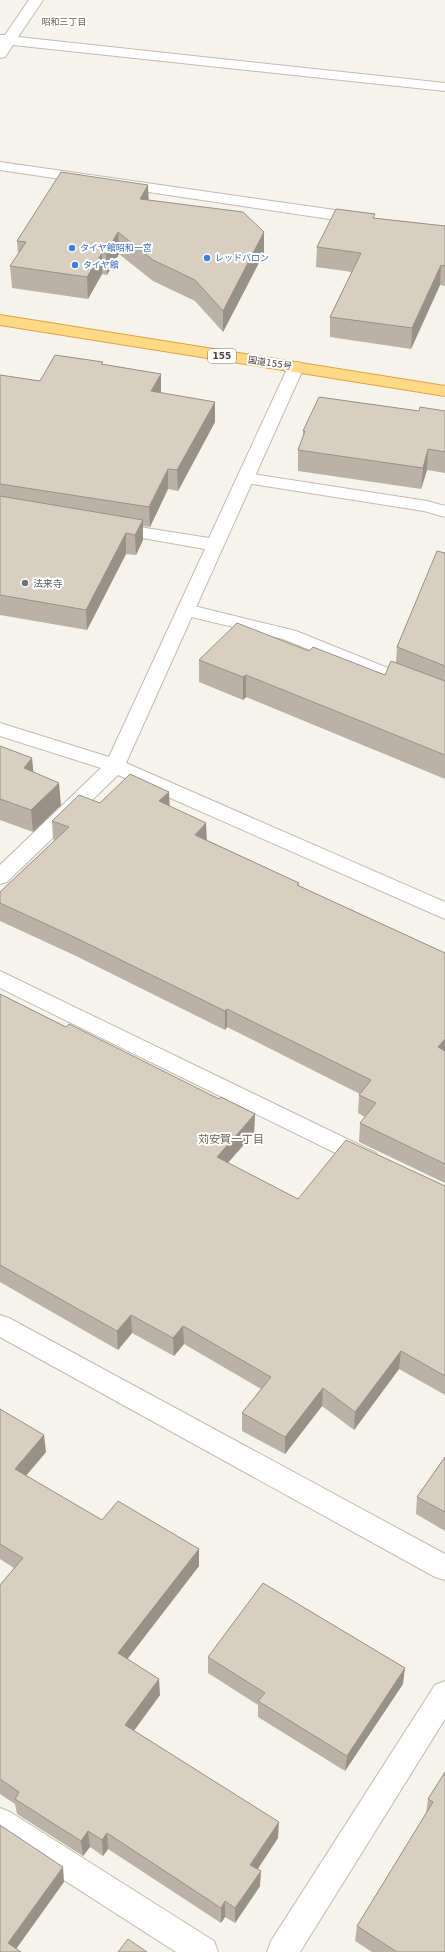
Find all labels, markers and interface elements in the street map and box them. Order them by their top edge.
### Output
district label: 昭和三丁目 [41,17,87,27]
marker: タイヤ館昭和一宮 [67,243,77,253]
place label: タイヤ館昭和一宮 [80,243,152,253]
marker: レッドバロン [202,253,212,263]
place label: レッドバロン [215,253,269,263]
marker: タイヤ館 [70,260,80,270]
place label: タイヤ館 [83,260,119,270]
road number: 155 [208,349,236,363]
street label: 国道155号 [247,355,293,371]
marker: 法来寺 [20,578,30,588]
place label: 法来寺 [33,578,63,589]
district label: 苅安賀一丁目 [198,1133,264,1146]

